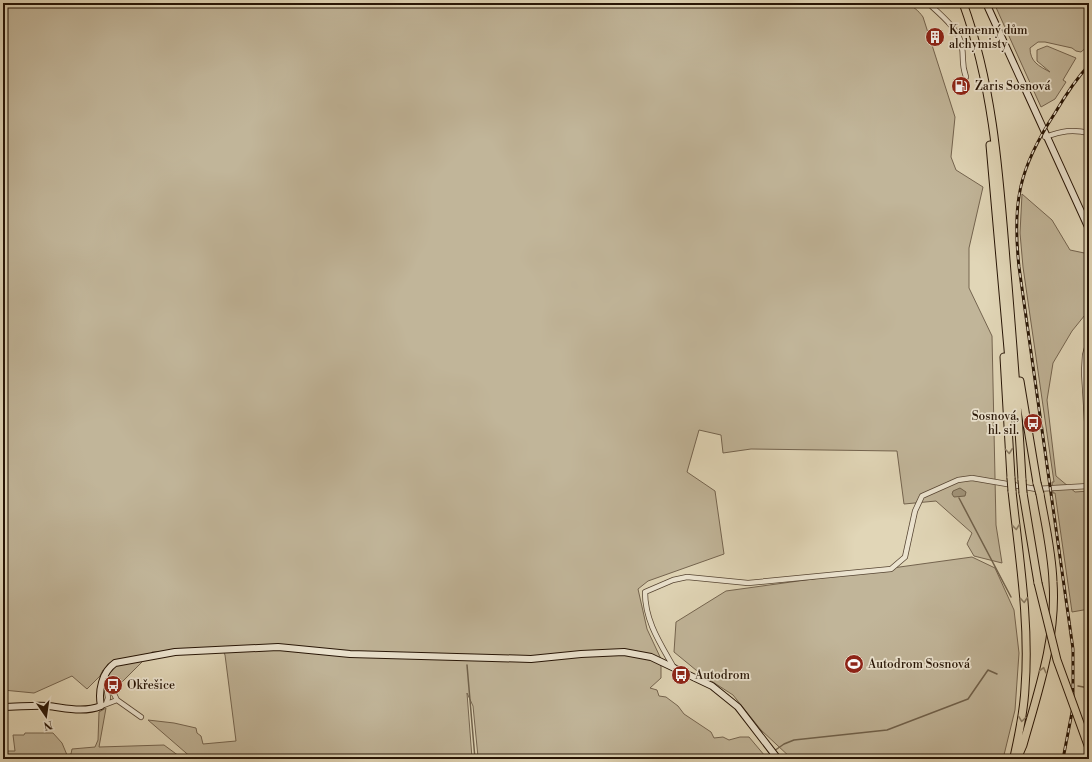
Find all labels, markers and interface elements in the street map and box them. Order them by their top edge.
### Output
place label: Kamenný dům alchymisty [949,23,1028,52]
building icon: Kamenný dům alchymisty [924,26,946,48]
fuel station icon: Zaris Sosnová [950,75,972,97]
place label: Zaris Sosnová [975,79,1051,94]
place label: Sosnová, hl. sil. [972,409,1019,438]
bus stop icon: Sosnová, hl. sil. [1022,412,1044,434]
one-way arrow [1005,448,1014,454]
one-way arrow [1011,524,1020,530]
one-way arrow [1019,597,1028,603]
sports icon: Autodrom Sosnová [843,653,865,675]
place label: Autodrom Sosnová [867,657,971,672]
bus stop icon: Autodrom [670,664,692,686]
one-way arrow [1038,667,1047,674]
place label: Autodrom [694,668,750,683]
bus stop icon: Okřešice [102,674,124,696]
place label: Okřešice [127,678,175,693]
north arrow [26,696,66,736]
one-way arrow [1018,716,1027,722]
text: N [42,717,54,733]

